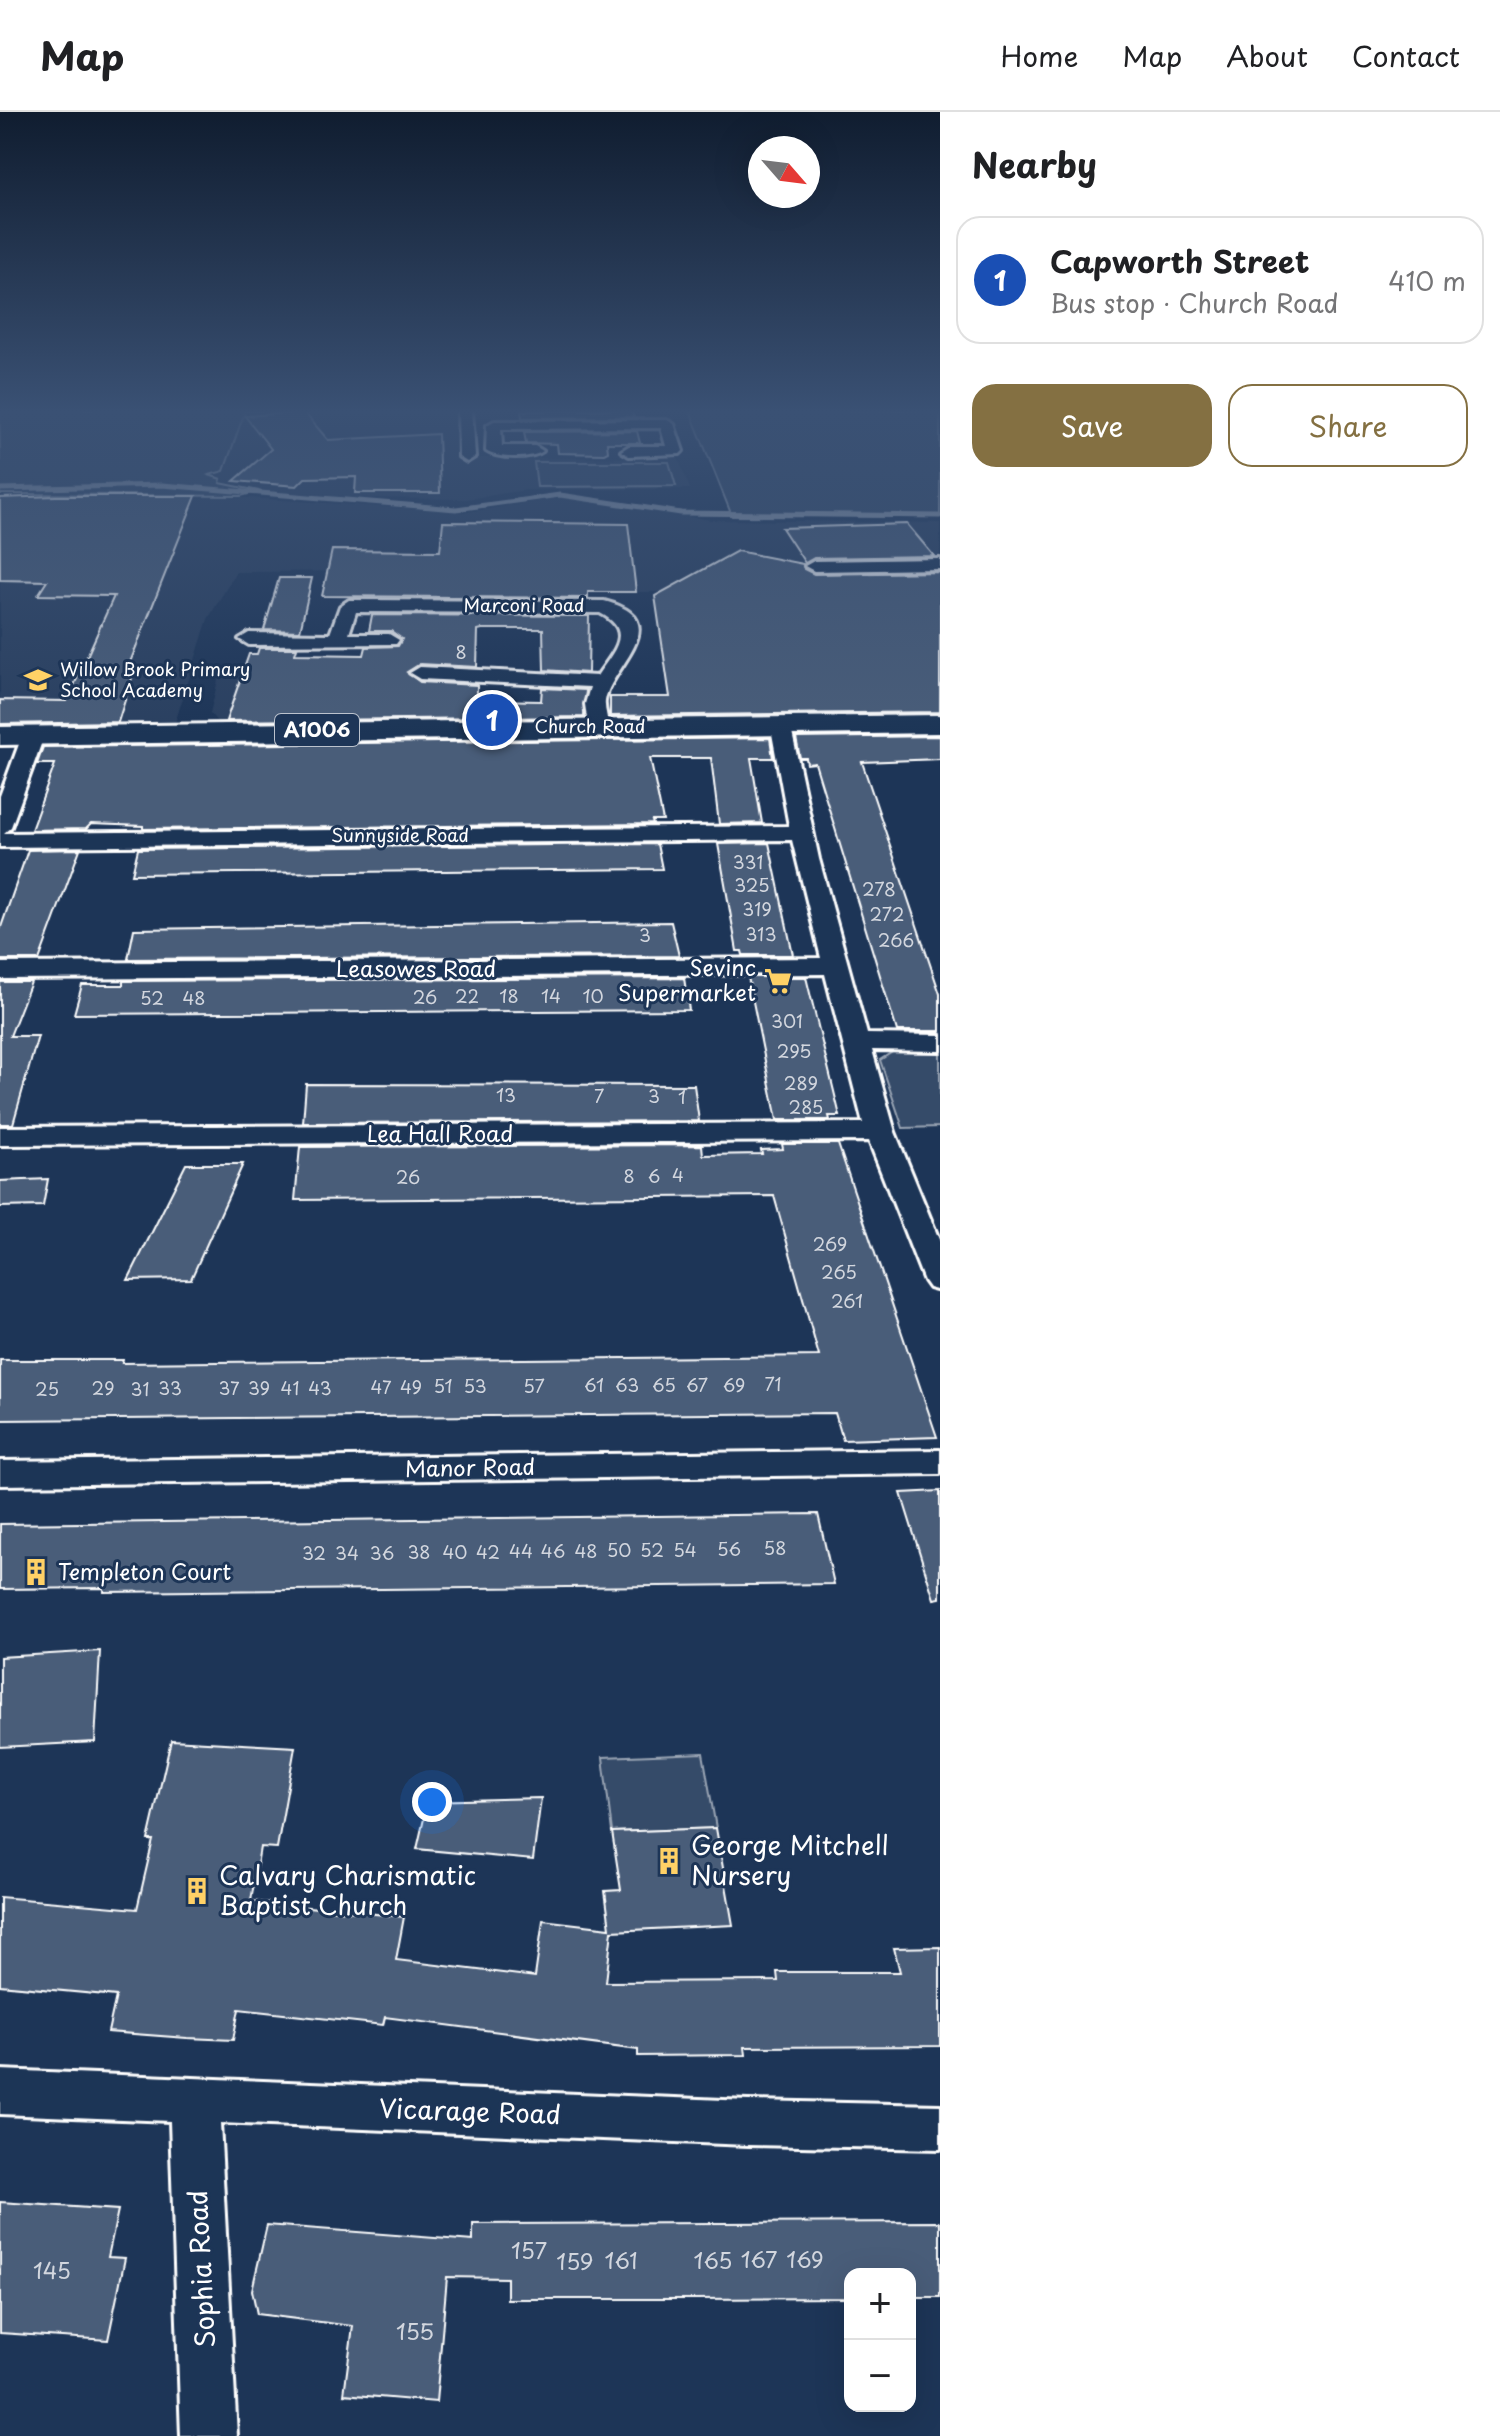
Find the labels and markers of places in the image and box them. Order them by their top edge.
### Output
place label: Willow Brook Primary School Academy [60,655,250,703]
school or university icon: Willow Brook Primary School Academy [23,665,53,695]
pin: 1 [466,690,518,750]
place label: Sevinc Supermarket [618,950,756,1008]
supermarket icon: Sevinc Supermarket [763,966,793,996]
place label: Templeton Court [58,1554,231,1587]
building icon: Templeton Court [21,1557,51,1587]
place label: George Mitchell Nursery [691,1825,889,1894]
building icon: George Mitchell Nursery [654,1846,684,1876]
place label: Calvary Charismatic Baptist Church [219,1855,476,1924]
building icon: Calvary Charismatic Baptist Church [182,1876,212,1906]

